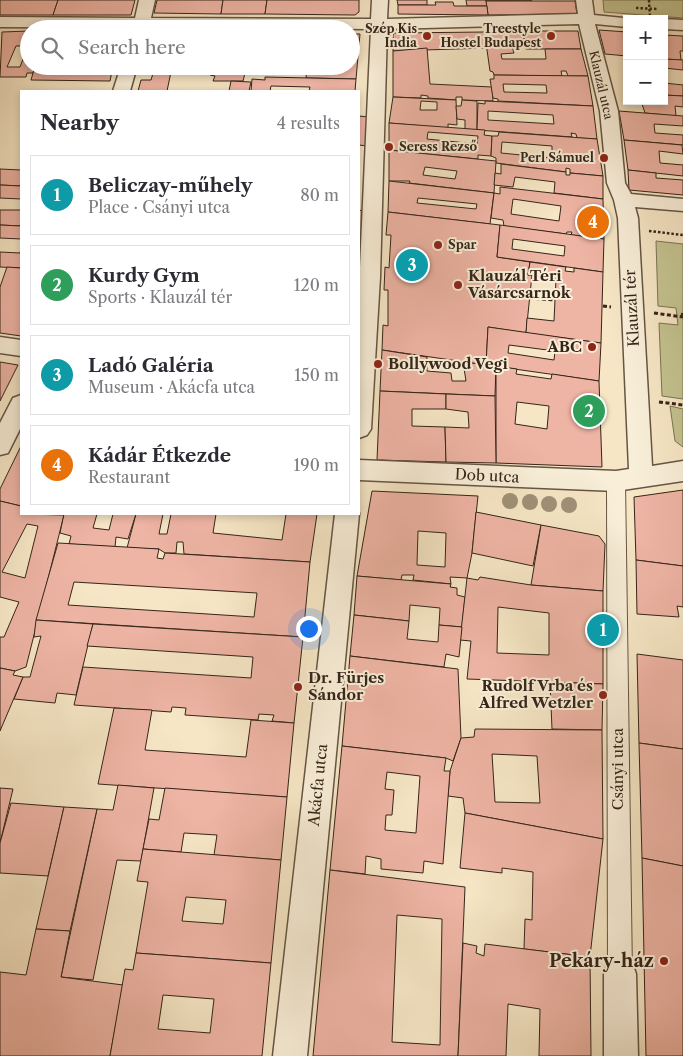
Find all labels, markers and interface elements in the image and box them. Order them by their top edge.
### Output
map controls [623,15,668,105]
button: + [623,15,668,60]
search box [20,20,360,75]
place label: Szép Kis India [365,21,418,50]
place label: Treestyle Hostel Budapest [441,21,541,50]
marker: Szép Kis India [421,30,433,42]
marker: Treestyle Hostel Budapest [545,30,557,42]
icon: search [38,34,66,62]
text: Search here [78,36,186,59]
street label: Klauzál utca [586,49,617,121]
button: − [623,60,668,105]
text: Nearby [40,110,119,135]
text: 4 results [277,113,340,133]
place label: Seress Rezső [399,139,478,154]
marker: Seress Rezső [383,141,395,153]
place label: Perl Sámuel [520,150,594,165]
marker: Perl Sámuel [598,152,610,164]
text: Beliczay-műhely [88,174,252,197]
text: 1 [53,185,61,205]
text: 80 m [300,185,339,205]
text: Place · Csányi utca [88,197,230,217]
pin: 4 [577,203,609,241]
place label: Spar [448,237,477,252]
marker: Spar [432,239,444,251]
pin: 3 [396,246,428,284]
text: Kurdy Gym [88,264,200,287]
place label: Klauzál Téri Vásárcsarnok [467,266,572,302]
street label: Klauzál tér [620,268,643,347]
text: 2 [52,275,62,295]
text: 120 m [294,275,339,295]
marker: Klauzál Téri Vásárcsarnok [452,279,464,291]
text: Sports · Klauzál tér [88,287,232,307]
place label: ABC [546,337,582,356]
marker: ABC [586,341,598,353]
text: Ladó Galéria [88,354,214,377]
place label: Bollywood Vegi [388,354,508,373]
marker: Bollywood Vegi [372,358,384,370]
text: 3 [52,365,62,385]
text: 150 m [294,365,339,385]
text: Museum · Akácfa utca [88,377,255,397]
pin: 2 [573,392,605,430]
text: Kádár Étkezde [88,444,231,467]
text: 4 [52,455,62,475]
text: 190 m [294,455,339,475]
street label: Dob utca [454,464,520,487]
text: Restaurant [88,467,170,487]
pin: 1 [587,611,619,649]
your location [296,616,322,642]
place label: Dr. Fürjes Sándor [308,668,384,704]
place label: Rudolf Vrba és Alfred Wetzler [478,676,594,712]
marker: Dr. Fürjes Sándor [292,681,304,693]
marker: Rudolf Vrba és Alfred Wetzler [597,689,609,701]
street label: Csányi utca [608,728,627,810]
street label: Akácfa utca [304,743,331,828]
place label: Pekáry-ház [549,950,654,972]
marker: Pekáry-ház [658,955,670,967]

